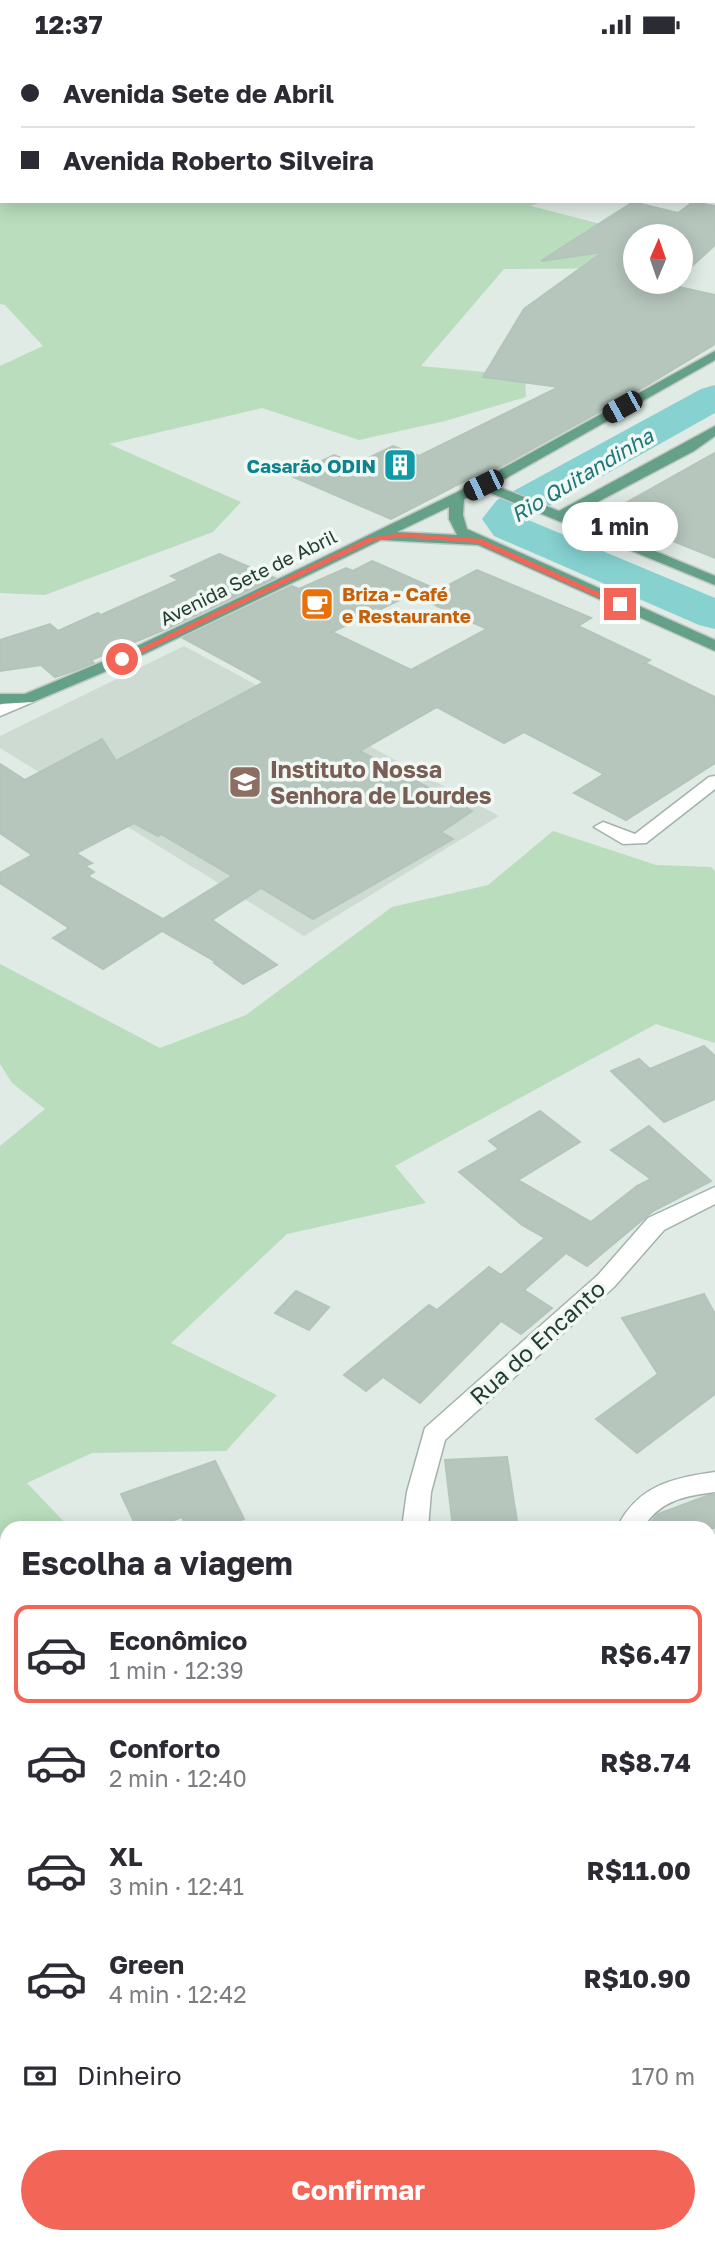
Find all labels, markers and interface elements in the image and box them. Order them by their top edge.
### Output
text: 12:37 [35,9,103,40]
text: Avenida Sete de Abril [63,78,334,109]
text: Avenida Roberto Silveira [63,145,374,176]
north arrow [623,224,693,294]
map controls [623,224,693,294]
car [599,388,646,426]
water label: Rio Quitandinha [506,422,659,528]
building icon: Casarão ODIN [381,446,419,484]
place label: Casarão ODIN [246,454,376,477]
car [460,466,507,504]
callout: 1 min [562,503,678,552]
text: 1 min [591,512,649,540]
street label: Avenida Sete de Abril [156,524,340,630]
place label: Briza - Café e Restaurante [342,582,471,627]
cafe icon: Briza - Café e Restaurante [298,585,336,623]
route end [604,588,636,620]
route start [106,643,138,675]
place label: Instituto Nossa Senhora de Lourdes [270,755,492,809]
school or university icon: Instituto Nossa Senhora de Lourdes [226,763,264,801]
street label: Rua do Encanto [464,1274,610,1410]
text: Escolha a viagem [21,1544,293,1582]
icon: car [25,1623,88,1686]
text: Econômico [109,1625,247,1656]
text: R$6.47 [600,1639,691,1670]
text: 1 min · 12:39 [109,1656,244,1684]
icon: car [25,1731,88,1794]
text: Conforto [109,1733,220,1764]
text: R$8.74 [600,1747,691,1778]
text: 2 min · 12:40 [109,1764,247,1792]
icon: car [25,1839,88,1902]
text: XL [109,1841,143,1872]
text: R$11.00 [587,1855,691,1886]
text: 3 min · 12:41 [109,1872,244,1900]
icon: car [25,1947,88,2010]
text: Green [109,1949,184,1980]
text: R$10.90 [583,1963,691,1994]
text: 4 min · 12:42 [109,1980,247,2008]
icon: cash [21,2057,59,2095]
text: Dinheiro [77,2060,182,2091]
text: 170 m [631,2062,695,2090]
button: Confirmar [21,2150,695,2230]

